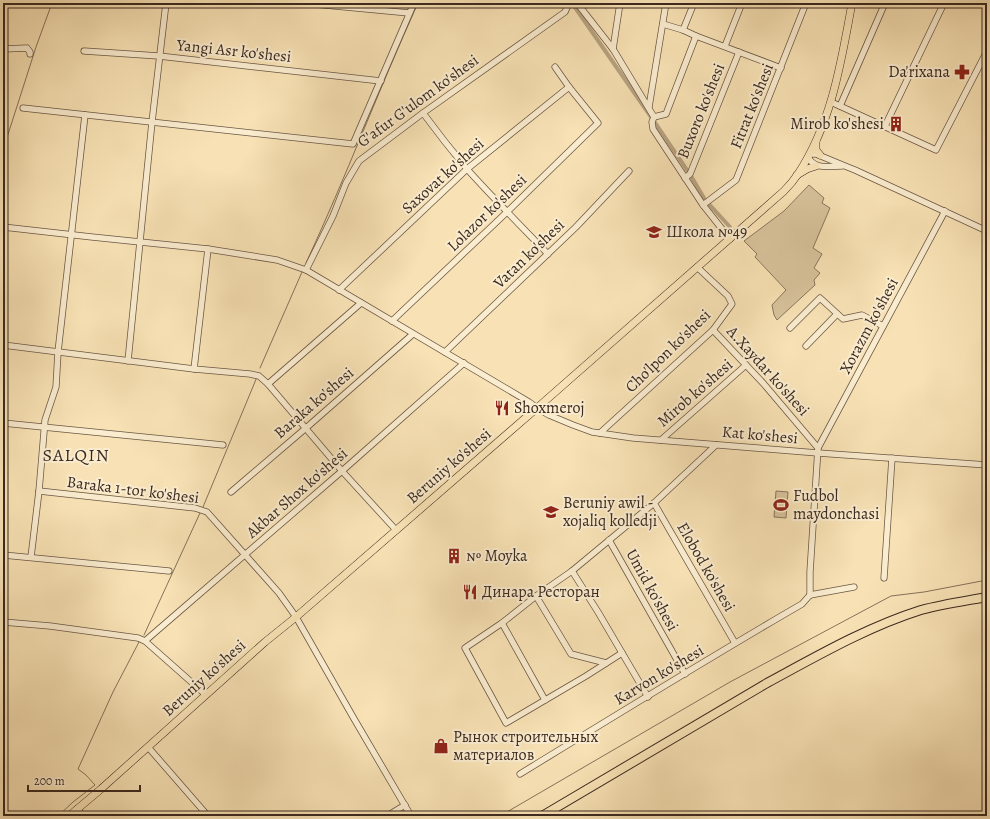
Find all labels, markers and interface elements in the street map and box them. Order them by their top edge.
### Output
street label: Yangi Asr ko'shesi [175,34,292,68]
street label: G'afur G'ulom ko'shesi [353,49,483,153]
street label: Buxoro ko'shesi [672,60,730,162]
street label: Fitrat ko'shesi [725,60,779,152]
place label: Da'rixana [888,61,951,83]
pharmacy icon: Da'rixana [953,63,971,81]
place label: Mirob ko'shesi [790,113,884,135]
building icon: Mirob ko'shesi [887,115,905,133]
street label: Saxovat ko'shesi [397,133,489,219]
street label: Lolazor ko'shesi [442,169,532,257]
street label: Vatan ko'shesi [488,214,569,294]
place label: Школа №49 [666,221,747,243]
school or university icon: Школа №49 [645,223,663,241]
street label: Xorazm ko'shesi [834,274,904,378]
street label: Cho'lpon ko'shesi [620,304,716,398]
street label: A.Xaydar ko'shesi [721,320,814,421]
street label: Mirob ko'shesi [652,354,738,432]
street label: Baraka ko'shesi [269,362,359,444]
place label: Shoxmeroj [514,397,585,419]
restaurant icon: Shoxmeroj [493,399,511,417]
street label: Kat ko'shesi [721,421,799,449]
street label: Beruniy ko'shesi [402,423,496,509]
district label: SALQIN [42,443,110,467]
street label: Akbar Shox ko'shesi [241,443,352,544]
street label: Baraka 1-tor ko'shesi [65,471,201,509]
place label: Fudbol maydonchasi [793,485,879,525]
place label: Beruniy awil - xojaliq kolledji [563,492,657,532]
sports icon: Fudbol maydonchasi [772,496,790,514]
school or university icon: Beruniy awil - xojaliq kolledji [542,503,560,521]
street label: Elobod ko'shesi [672,518,740,616]
place label: № Moyka [466,545,528,567]
street label: Umid ko'shesi [620,545,684,635]
building icon: № Moyka [445,547,463,565]
place label: Динара Ресторан [482,581,600,603]
restaurant icon: Динара Ресторан [461,583,479,601]
street label: Beruniy ko'shesi [157,635,251,721]
street label: Karvon ko'shesi [610,640,708,710]
place label: Рынок строительных материалов [453,726,598,766]
shop icon: Рынок строительных материалов [432,737,450,755]
scale bar [28,767,140,793]
text: 200 m [34,773,65,789]

